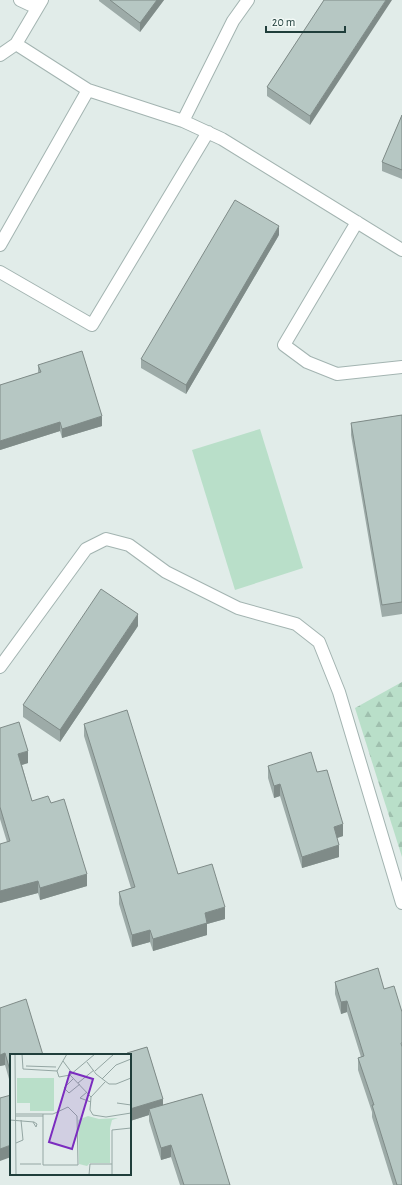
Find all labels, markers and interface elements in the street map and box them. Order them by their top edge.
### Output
scale bar [266,8,345,34]
text: 20 m [272,16,295,28]
inset map [10,1054,131,1175]

